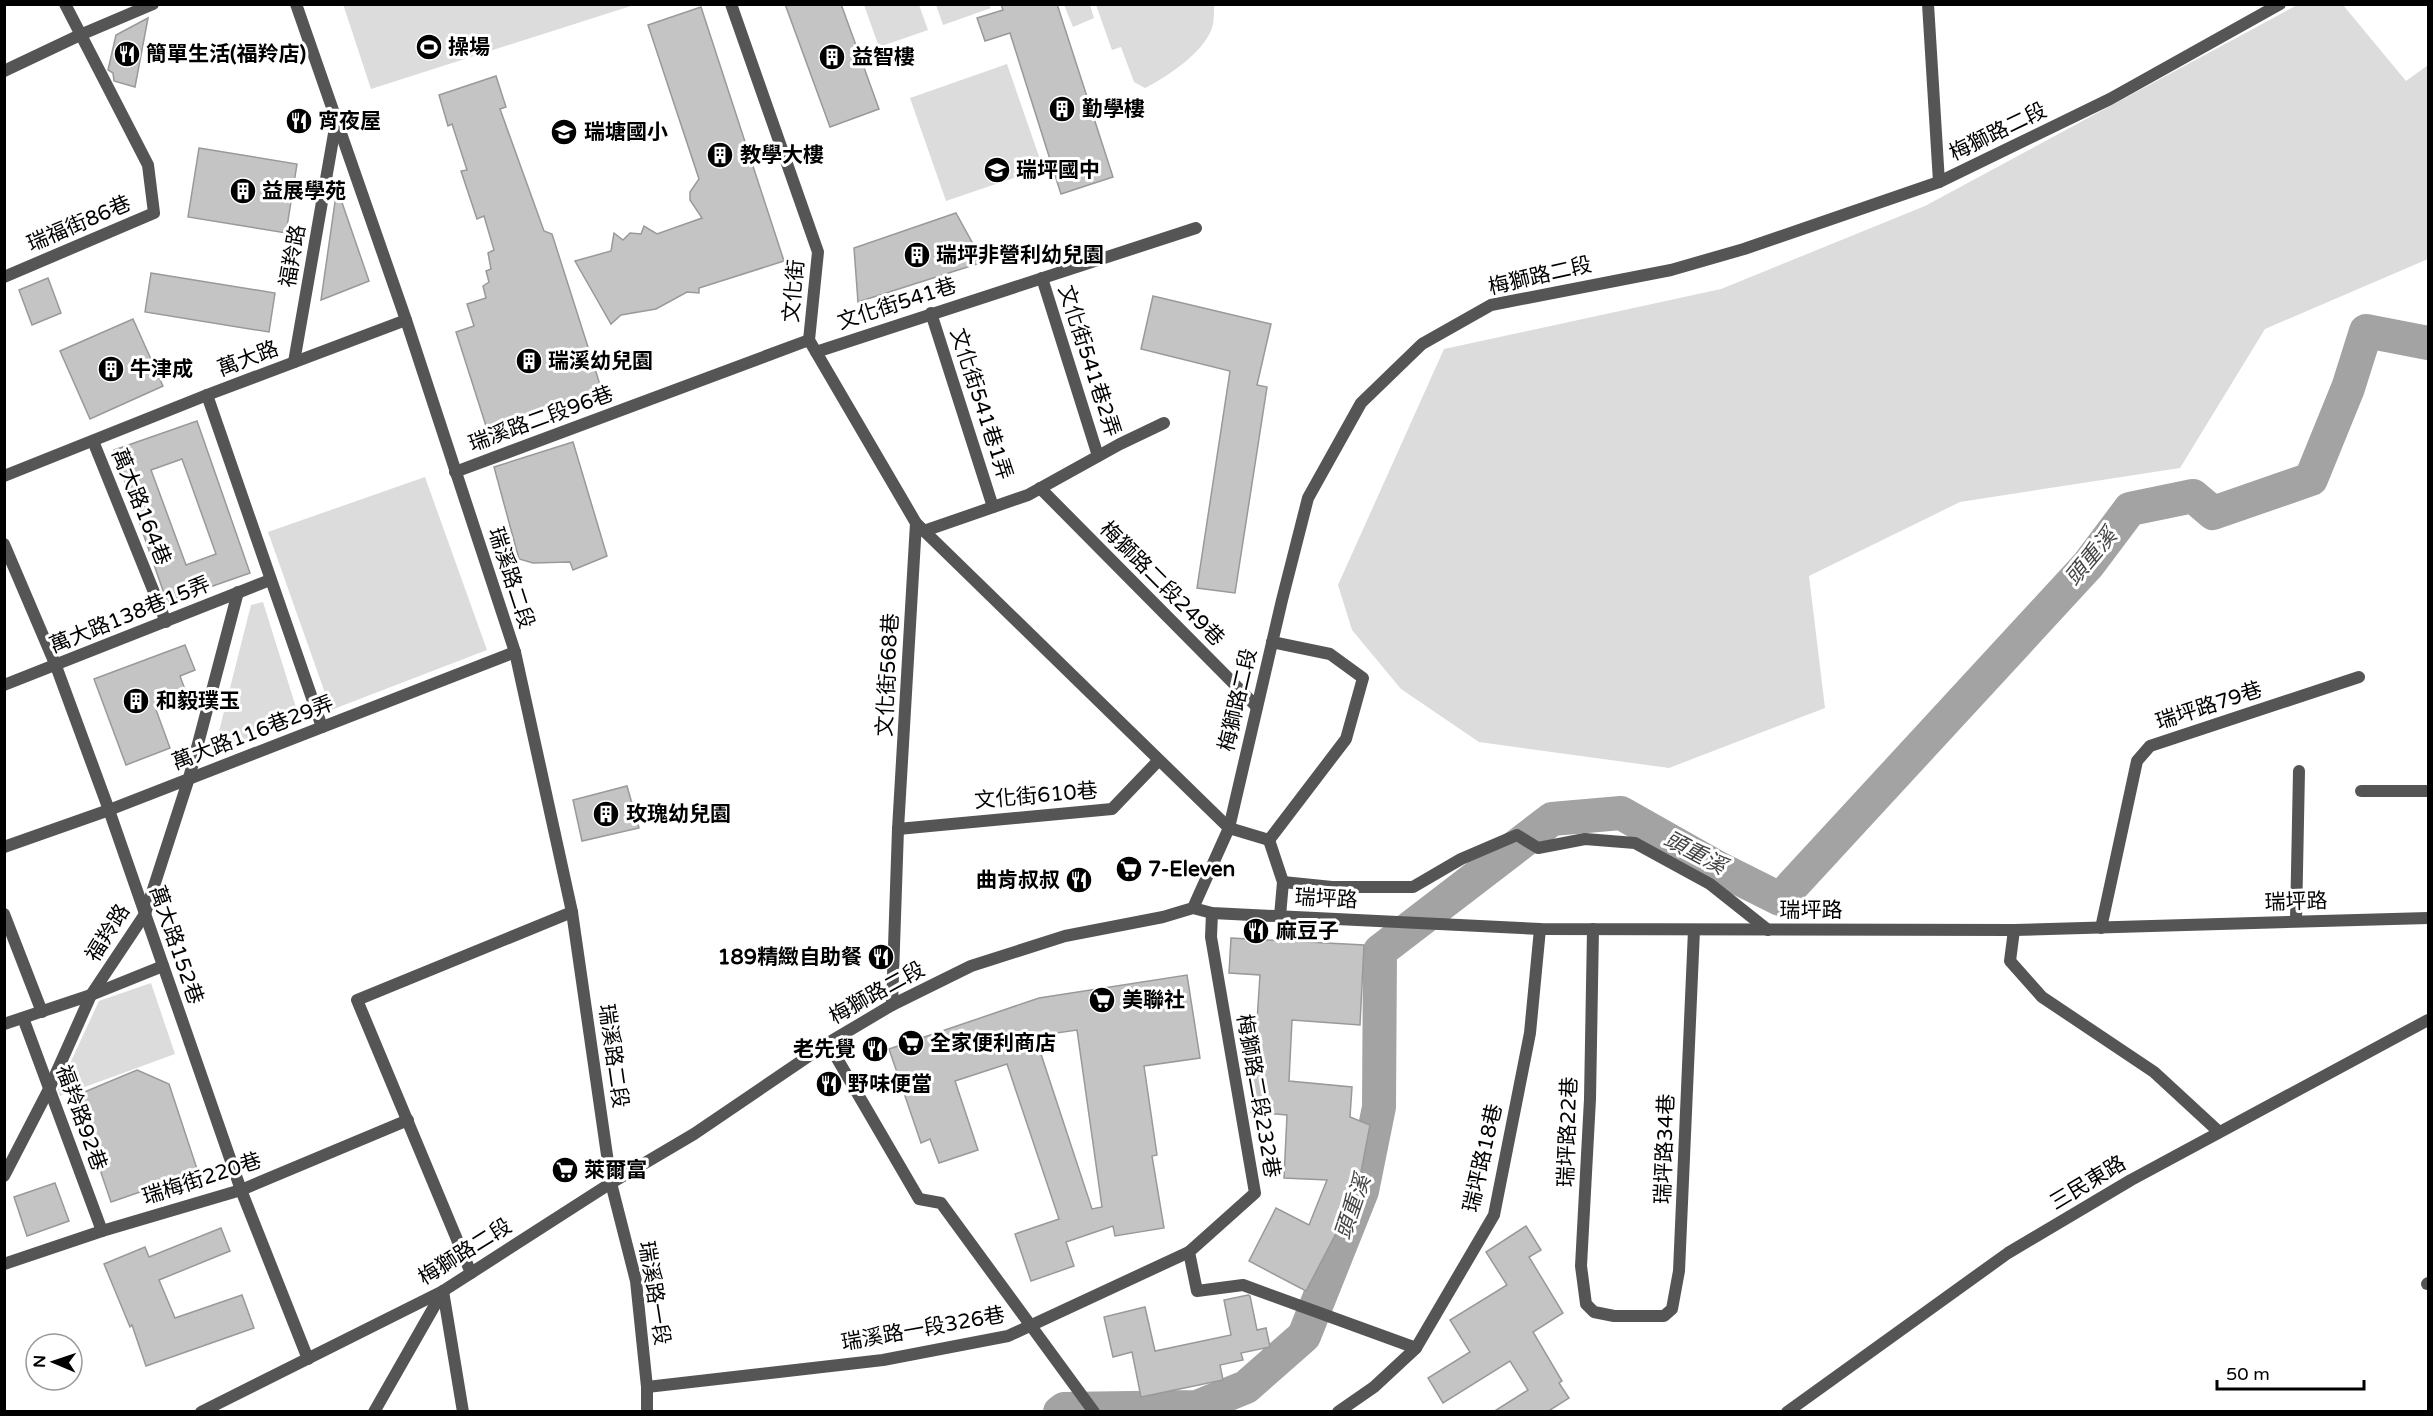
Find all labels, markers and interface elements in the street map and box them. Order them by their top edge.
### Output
sports icon: 操場 [414,32,444,62]
place label: 操場 [448,35,490,60]
restaurant icon: 簡單生活(福羚店) [112,39,142,69]
place label: 簡單生活(福羚店) [146,42,306,67]
building icon: 益智樓 [817,42,847,72]
place label: 益智樓 [852,45,915,70]
building icon: 勤學樓 [1047,94,1077,124]
place label: 勤學樓 [1082,97,1145,122]
street label: 梅獅路二段 [1945,98,2051,166]
restaurant icon: 宵夜屋 [284,106,314,136]
place label: 宵夜屋 [318,109,381,134]
school or university icon: 瑞塘國小 [549,117,579,147]
place label: 瑞塘國小 [584,120,668,145]
building icon: 教學大樓 [705,140,735,170]
place label: 教學大樓 [740,143,824,168]
school or university icon: 瑞坪國中 [982,155,1012,185]
place label: 瑞坪國中 [1016,158,1100,183]
building icon: 益展學苑 [228,176,258,206]
place label: 益展學苑 [262,179,346,204]
street label: 瑞福街86巷 [23,191,135,257]
street label: 福羚路 [275,223,311,289]
building icon: 瑞坪非營利幼兒園 [902,240,932,270]
place label: 瑞坪非營利幼兒園 [936,243,1104,268]
street label: 梅獅路二段 [1486,252,1594,300]
street label: 文化街 [779,259,809,323]
street label: 文化街541巷 [834,273,960,335]
street label: 文化街541巷2弄 [1053,282,1125,440]
street label: 文化街541巷1弄 [945,325,1017,483]
street label: 萬大路 [214,336,282,382]
building icon: 瑞溪幼兒園 [514,346,544,376]
place label: 瑞溪幼兒園 [548,349,653,374]
building icon: 牛津成 [96,354,126,384]
place label: 牛津成 [130,357,193,382]
street label: 瑞溪路二段96巷 [465,381,617,457]
street label: 萬大路164巷 [106,445,176,569]
street label: 梅獅路二段249巷 [1095,517,1229,651]
water label: 頭重溪 [2060,521,2124,591]
street label: 瑞溪路二段 [483,524,539,632]
street label: 萬大路138巷15弄 [46,571,214,659]
street label: 文化街568巷 [872,613,904,737]
street label: 梅獅路二段 [1214,646,1262,754]
street label: 瑞坪路79巷 [2153,677,2265,735]
building icon: 和毅璞玉 [121,686,151,716]
place label: 和毅璞玉 [156,689,240,714]
street label: 萬大路116巷29弄 [169,691,337,775]
street label: 文化街610巷 [973,778,1099,814]
building icon: 玫瑰幼兒園 [591,799,621,829]
place label: 玫瑰幼兒園 [626,802,731,827]
water label: 頭重溪 [1660,826,1733,881]
supermarket icon: 7-Eleven [1114,854,1144,884]
place label: 7-Eleven [1148,857,1235,882]
restaurant icon: 曲肯叔叔 [1064,865,1094,895]
place label: 曲肯叔叔 [976,868,1060,893]
street label: 萬大路152巷 [144,883,208,1007]
street label: 瑞坪路 [1294,885,1358,913]
street label: 瑞坪路 [2264,888,2328,916]
street label: 瑞坪路 [1780,898,1843,923]
street label: 福羚路 [81,900,135,966]
restaurant icon: 麻豆子 [1241,916,1271,946]
place label: 麻豆子 [1276,919,1339,944]
restaurant icon: 189精緻自助餐 [866,942,896,972]
place label: 189精緻自助餐 [717,945,862,970]
street label: 梅獅路二段 [825,957,929,1029]
supermarket icon: 美聯社 [1087,985,1117,1015]
place label: 美聯社 [1122,988,1185,1013]
street label: 瑞溪路二段 [593,1002,633,1110]
street label: 梅獅路二段232巷 [1231,1012,1285,1180]
supermarket icon: 全家便利商店 [896,1028,926,1058]
place label: 全家便利商店 [930,1031,1056,1056]
restaurant icon: 老先覺 [860,1034,890,1064]
place label: 老先覺 [793,1037,856,1062]
street label: 福羚路92巷 [50,1062,112,1174]
restaurant icon: 野味便當 [814,1069,844,1099]
place label: 野味便當 [848,1072,932,1097]
street label: 瑞坪路22巷 [1554,1076,1582,1188]
street label: 瑞坪路34巷 [1651,1093,1679,1205]
street label: 瑞坪路18巷 [1458,1101,1508,1215]
street label: 瑞梅街220巷 [139,1148,265,1210]
street label: 三民東路 [2046,1151,2130,1215]
supermarket icon: 萊爾富 [550,1155,580,1185]
place label: 萊爾富 [584,1158,647,1183]
water label: 頭重溪 [1330,1169,1377,1242]
street label: 梅獅路二段 [414,1214,516,1290]
street label: 瑞溪路一段 [633,1239,675,1347]
street label: 瑞溪路一段326巷 [839,1302,1007,1356]
north arrow [24,1332,84,1392]
scale bar [2217,1353,2364,1391]
text: N [30,1355,50,1368]
text: 50 m [2226,1363,2270,1385]

